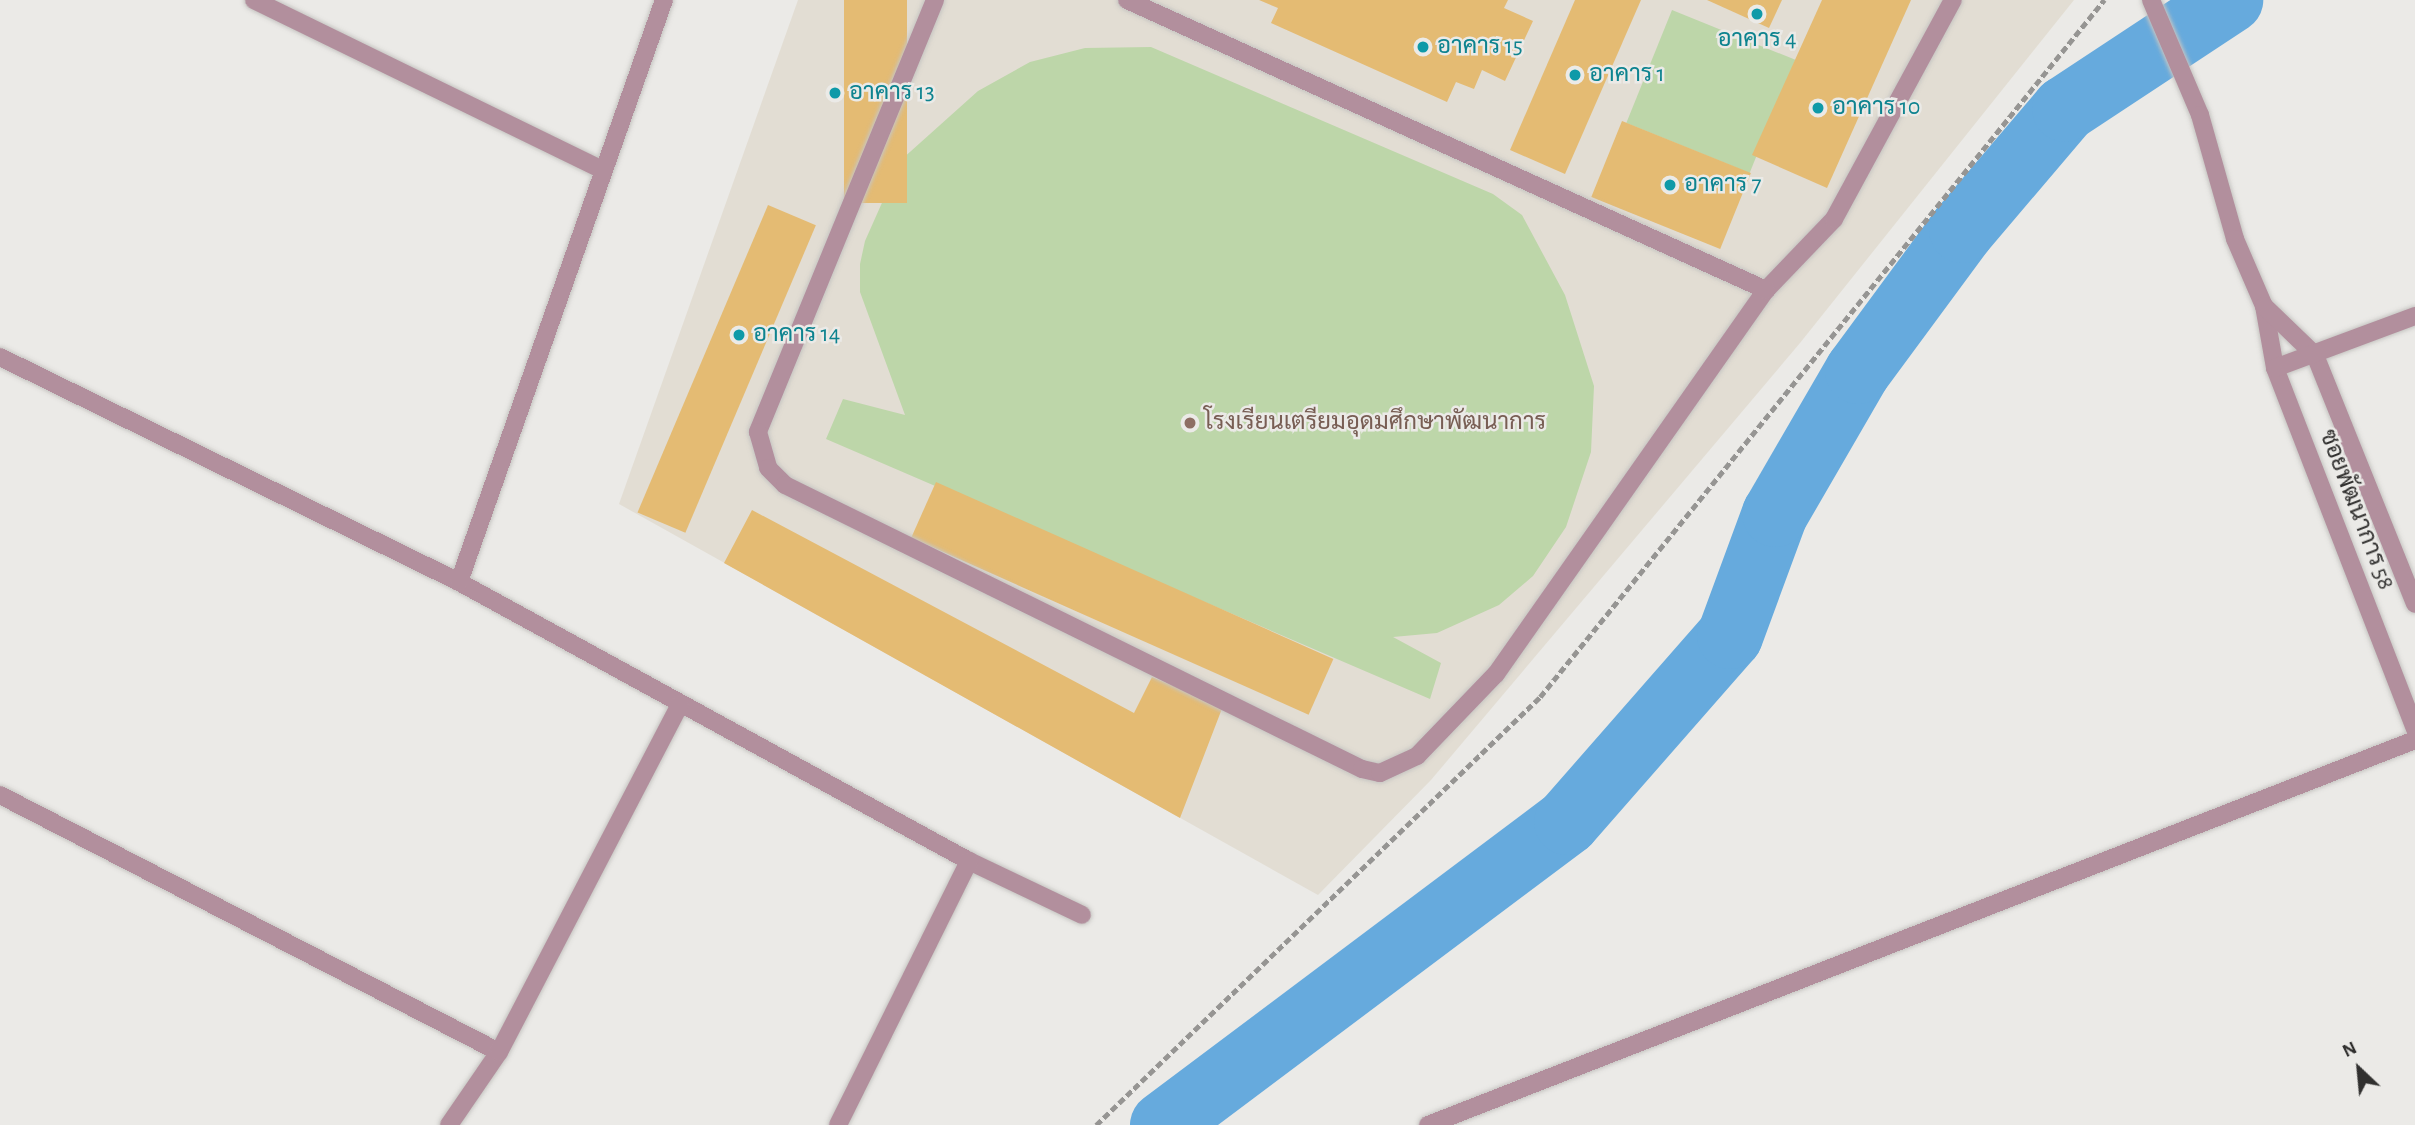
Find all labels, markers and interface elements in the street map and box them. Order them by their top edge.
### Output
marker: อาคาร 4 [1749,6,1765,22]
place label: อาคาร 4 [1718,26,1796,54]
place label: อาคาร 15 [1437,33,1523,61]
marker: อาคาร 15 [1415,39,1431,55]
place label: อาคาร 1 [1589,61,1665,89]
marker: อาคาร 1 [1567,67,1583,83]
place label: อาคาร 13 [849,79,935,107]
marker: อาคาร 13 [827,85,843,101]
place label: อาคาร 10 [1832,94,1920,122]
marker: อาคาร 10 [1810,100,1826,116]
place label: อาคาร 7 [1684,171,1761,199]
marker: อาคาร 7 [1662,177,1678,193]
place label: อาคาร 14 [753,321,840,349]
marker: อาคาร 14 [731,327,747,343]
place label: โรงเรียนเตรียมอุดมศึกษาพัฒนาการ [1204,409,1546,437]
marker: โรงเรียนเตรียมอุดมศึกษาพัฒนาการ [1182,415,1198,431]
street label: ซอยพัฒนาการ 58 [2312,426,2400,594]
north arrow [2324,1034,2394,1104]
text: N [2339,1038,2360,1061]

